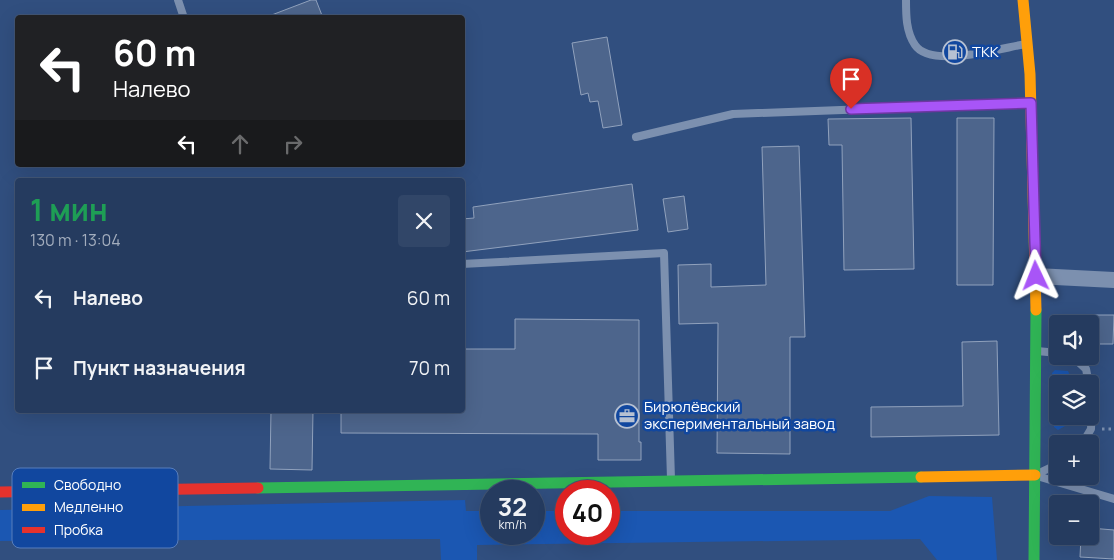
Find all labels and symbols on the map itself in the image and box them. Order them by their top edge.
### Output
fuel station icon: ТКК [942,39,968,65]
place label: ТКК [972,41,999,62]
pin [830,58,872,109]
position arrow [1009,249,1061,301]
place label: Бирюлёвский экспериментальный завод [644,396,835,434]
office icon: Бирюлёвский экспериментальный завод [614,403,640,429]
legend [12,468,178,548]
text: Свободно [54,475,121,494]
speed limit sign: 40 [555,480,620,545]
text: Медленно [54,497,123,516]
text: Пробка [54,520,103,539]

